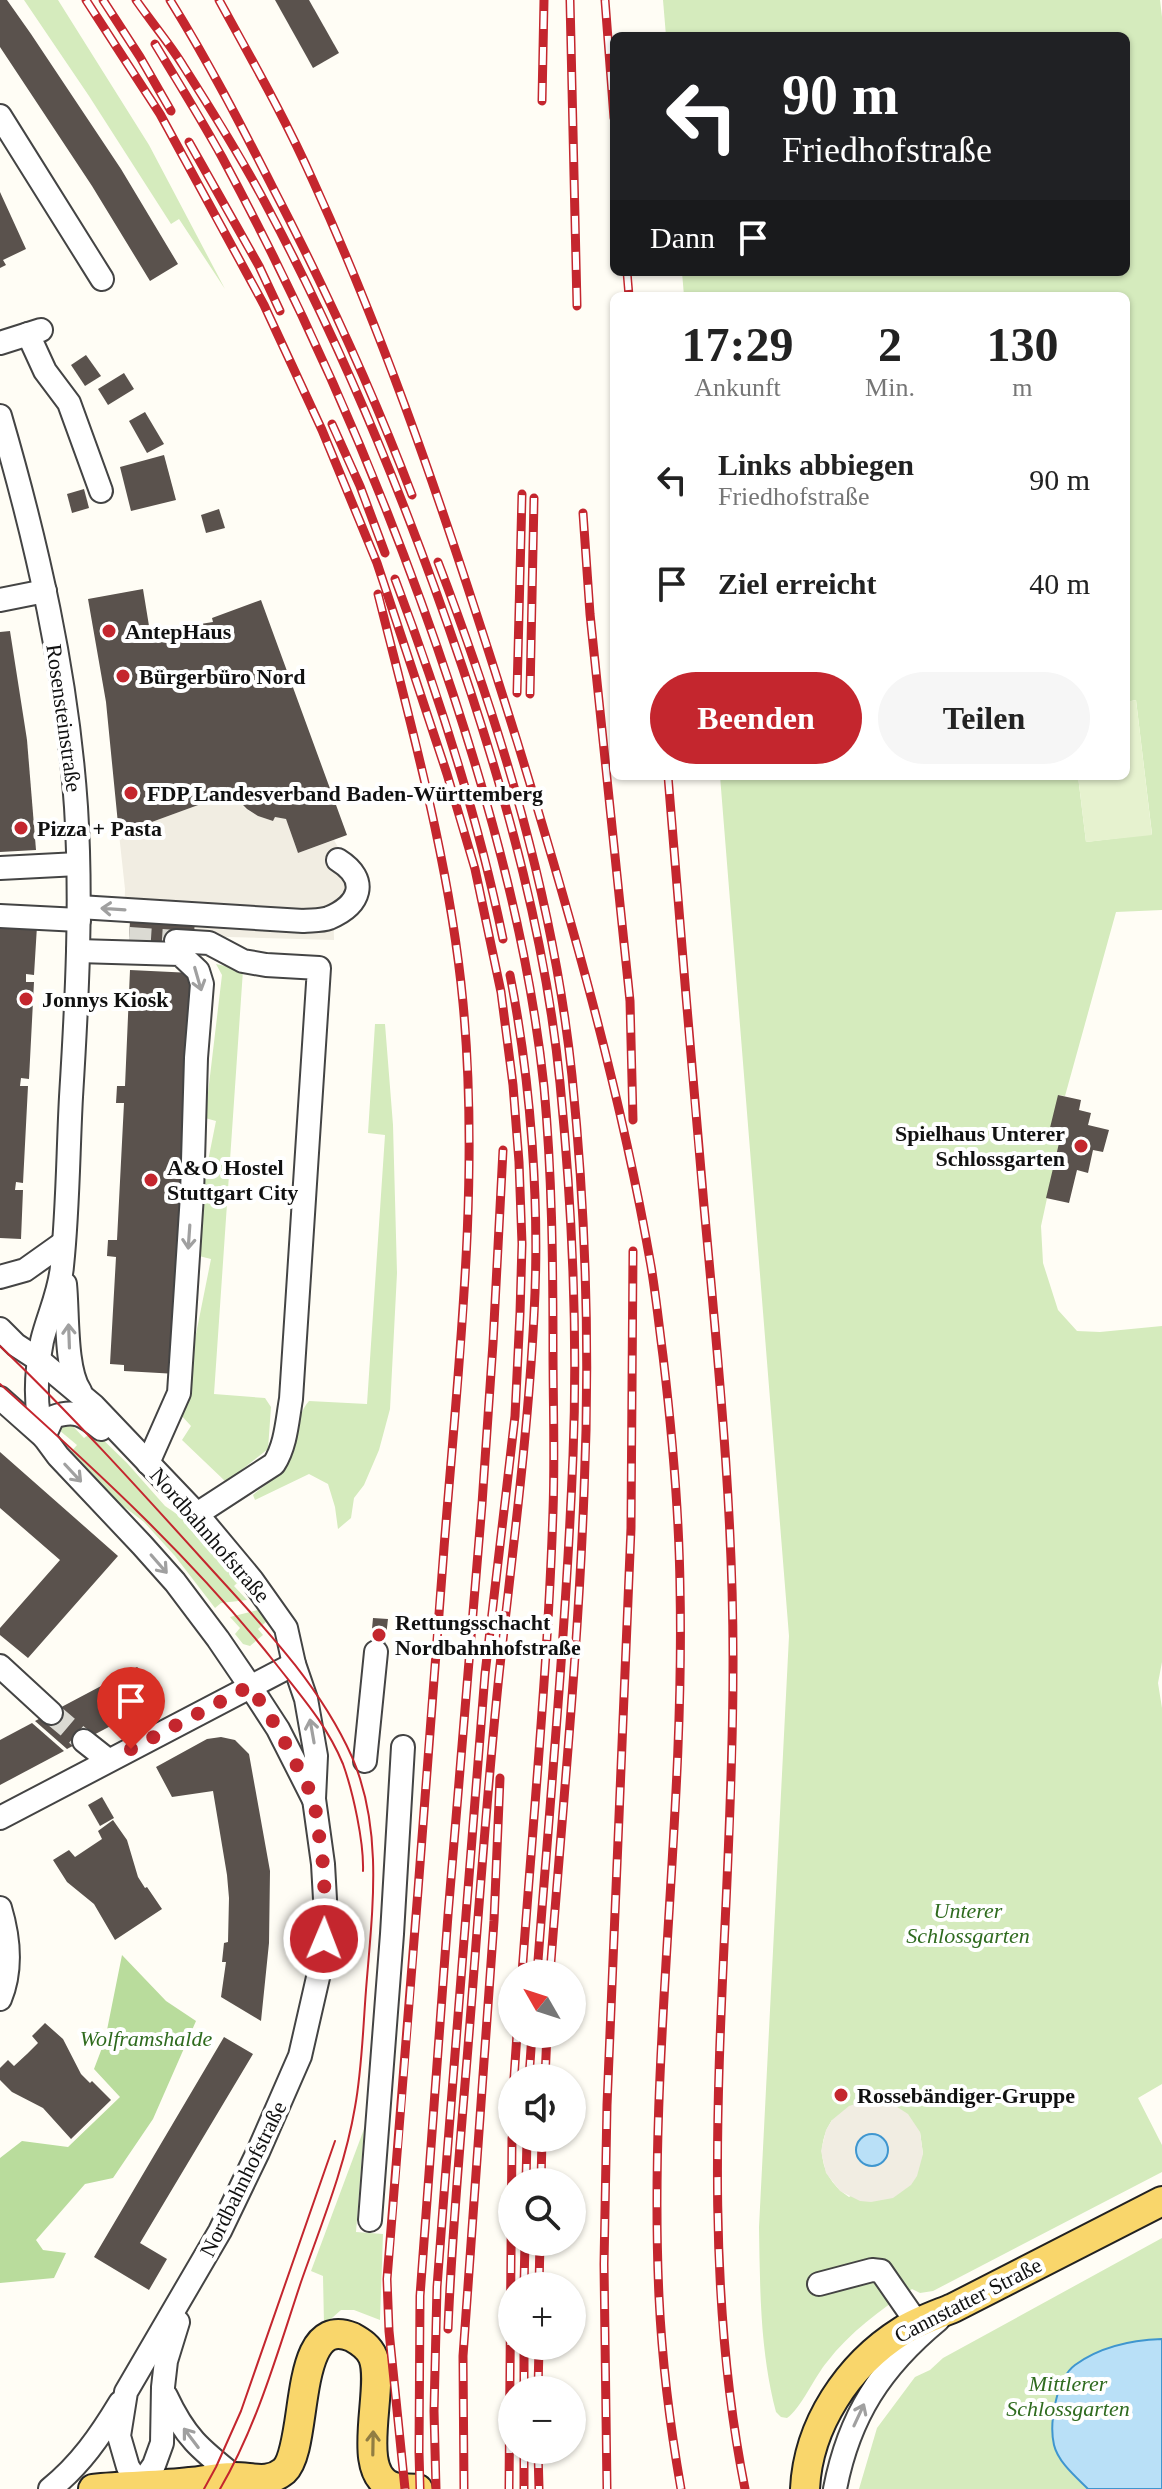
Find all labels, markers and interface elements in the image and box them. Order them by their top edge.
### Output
icon: left [650,64,754,168]
text: 90 m [782,64,899,126]
text: Friedhofstraße [782,130,992,170]
icon: arrive [731,216,775,260]
text: Dann [650,221,715,254]
text: 17:29 [682,318,794,371]
text: 2 [878,318,902,371]
text: 130 [986,318,1058,371]
text: Ankunft [694,373,781,402]
text: Min. [865,373,915,402]
text: m [1012,373,1033,402]
text: Links abbiegen [718,448,914,481]
icon: left [650,458,694,502]
text: 90 m [1029,463,1090,496]
text: Friedhofstraße [718,482,870,511]
icon: arrive [650,562,694,606]
text: Ziel erreicht [718,567,877,600]
text: 40 m [1029,567,1090,600]
place label: AntepHaus [125,619,232,644]
marker: AntepHaus [100,622,118,640]
street label: Rosensteinstraße [41,642,87,794]
place label: Bürgerbüro Nord [139,664,305,689]
marker: Bürgerbüro Nord [114,667,132,685]
button: Beenden [650,672,862,764]
button: Teilen [878,672,1090,764]
place label: FDP Landesverband Baden-Württemberg [147,781,543,806]
marker: FDP Landesverband Baden-Württemberg [122,784,140,802]
place label: Pizza + Pasta [37,816,162,841]
marker: Pizza + Pasta [12,819,30,837]
one-way arrow [100,901,127,916]
one-way arrow [191,966,206,991]
place label: Jonnys Kiosk [42,987,169,1012]
marker: Jonnys Kiosk [17,990,35,1008]
place label: Spielhaus Unterer Schlossgarten [895,1121,1065,1171]
marker: Spielhaus Unterer Schlossgarten [1072,1137,1090,1155]
place label: A&O Hostel Stuttgart City [167,1155,298,1205]
marker: A&O Hostel Stuttgart City [142,1171,160,1189]
one-way arrow [181,1223,196,1250]
one-way arrow [62,1323,77,1350]
one-way arrow [64,1463,83,1483]
street label: Nordbahnhofstraße [145,1463,275,1607]
one-way arrow [150,1553,168,1574]
place label: Rettungsschacht Nordbahnhofstraße [395,1610,581,1660]
marker: Rettungsschacht Nordbahnhofstraße [370,1626,388,1644]
pin [97,1667,165,1749]
icon: arrive [109,1679,153,1723]
one-way arrow [303,1718,318,1744]
position arrow [282,1897,366,1981]
park label: Unterer Schlossgarten [906,1898,1030,1948]
north arrow [498,1960,586,2048]
map controls [498,1960,586,2464]
park label: Wolframshalde [80,2026,212,2051]
button: sound [498,2064,586,2152]
place label: Rossebändiger-Gruppe [857,2083,1075,2108]
marker: Rossebändiger-Gruppe [832,2086,850,2104]
street label: Nordbahnhofstraße [195,2097,291,2261]
button: search [498,2168,586,2256]
street label: Cannstatter Straße [890,2252,1046,2348]
button: + [498,2272,586,2360]
park label: Mittlerer Schlossgarten [1006,2371,1130,2421]
button: − [498,2376,586,2464]
one-way arrow [852,2403,867,2427]
one-way arrow [183,2427,199,2449]
one-way arrow [366,2430,381,2457]

